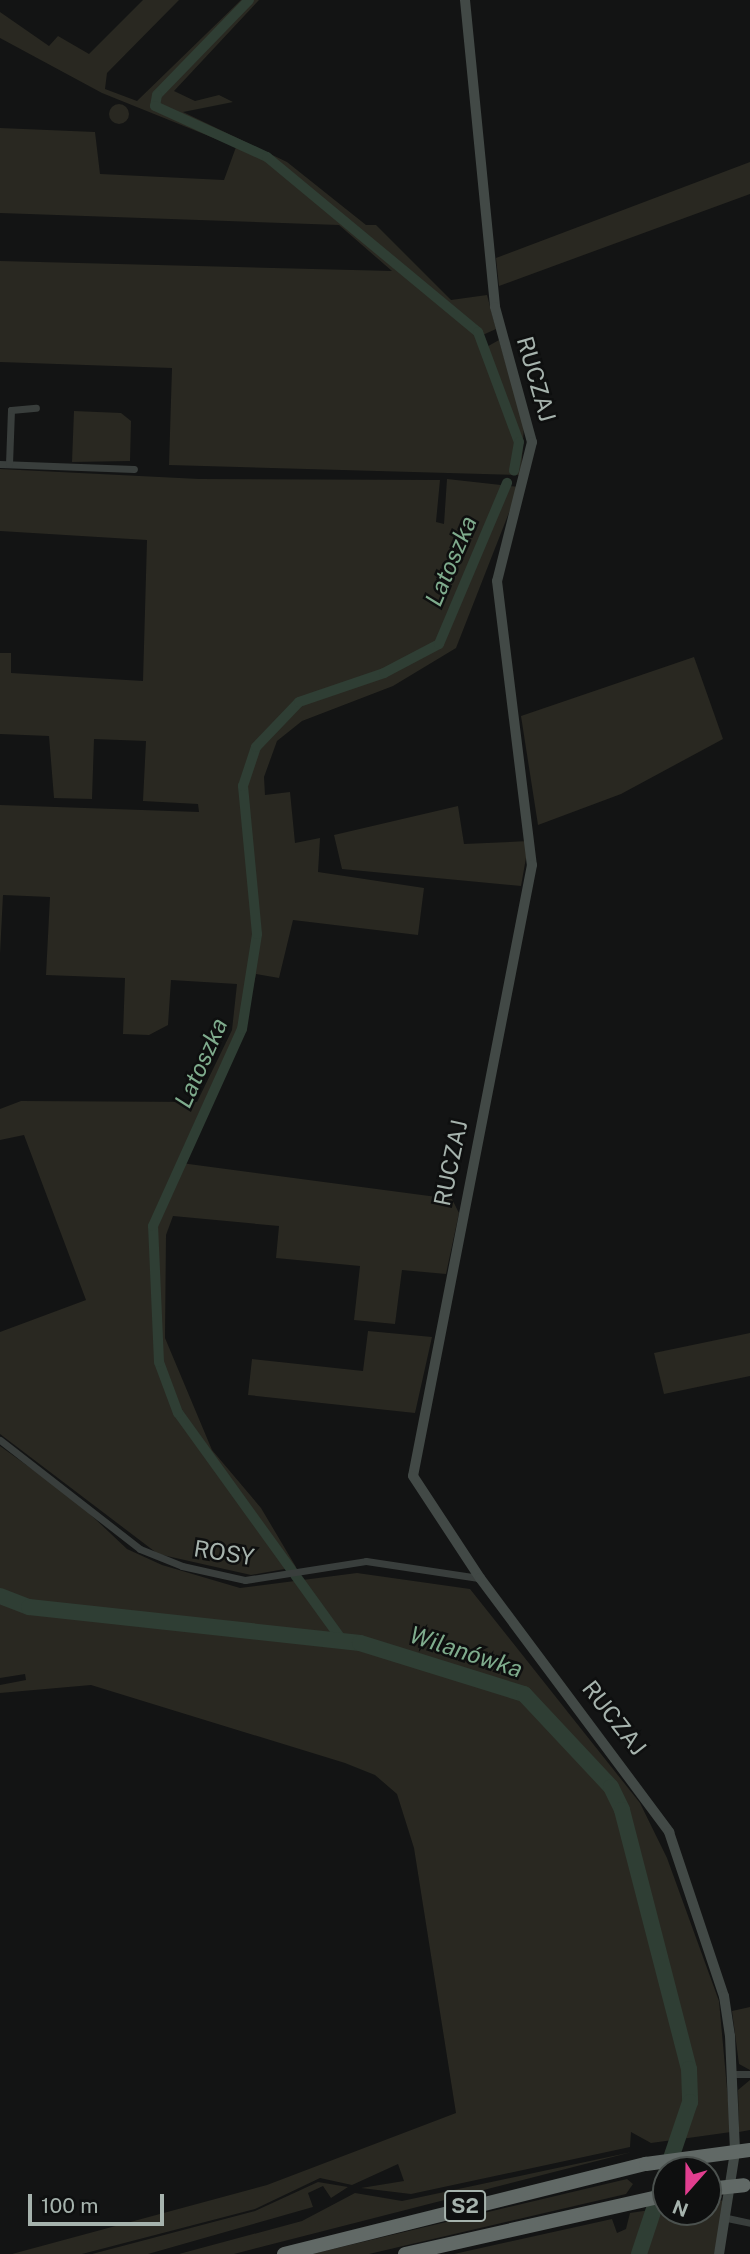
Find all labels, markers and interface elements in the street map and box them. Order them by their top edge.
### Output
street label: RUCZAJ [511,333,561,425]
water label: Latoszka [419,512,483,610]
water label: Latoszka [169,1014,233,1112]
street label: RUCZAJ [428,1118,474,1208]
street label: ROSY [192,1535,256,1571]
water label: Wilanówka [406,1620,526,1684]
street label: RUCZAJ [576,1675,652,1761]
north arrow [652,2156,722,2226]
scale bar [32,2180,168,2224]
road number: S2 [444,2188,486,2224]
text: 100 m [41,2193,98,2218]
text: N [669,2196,691,2222]

